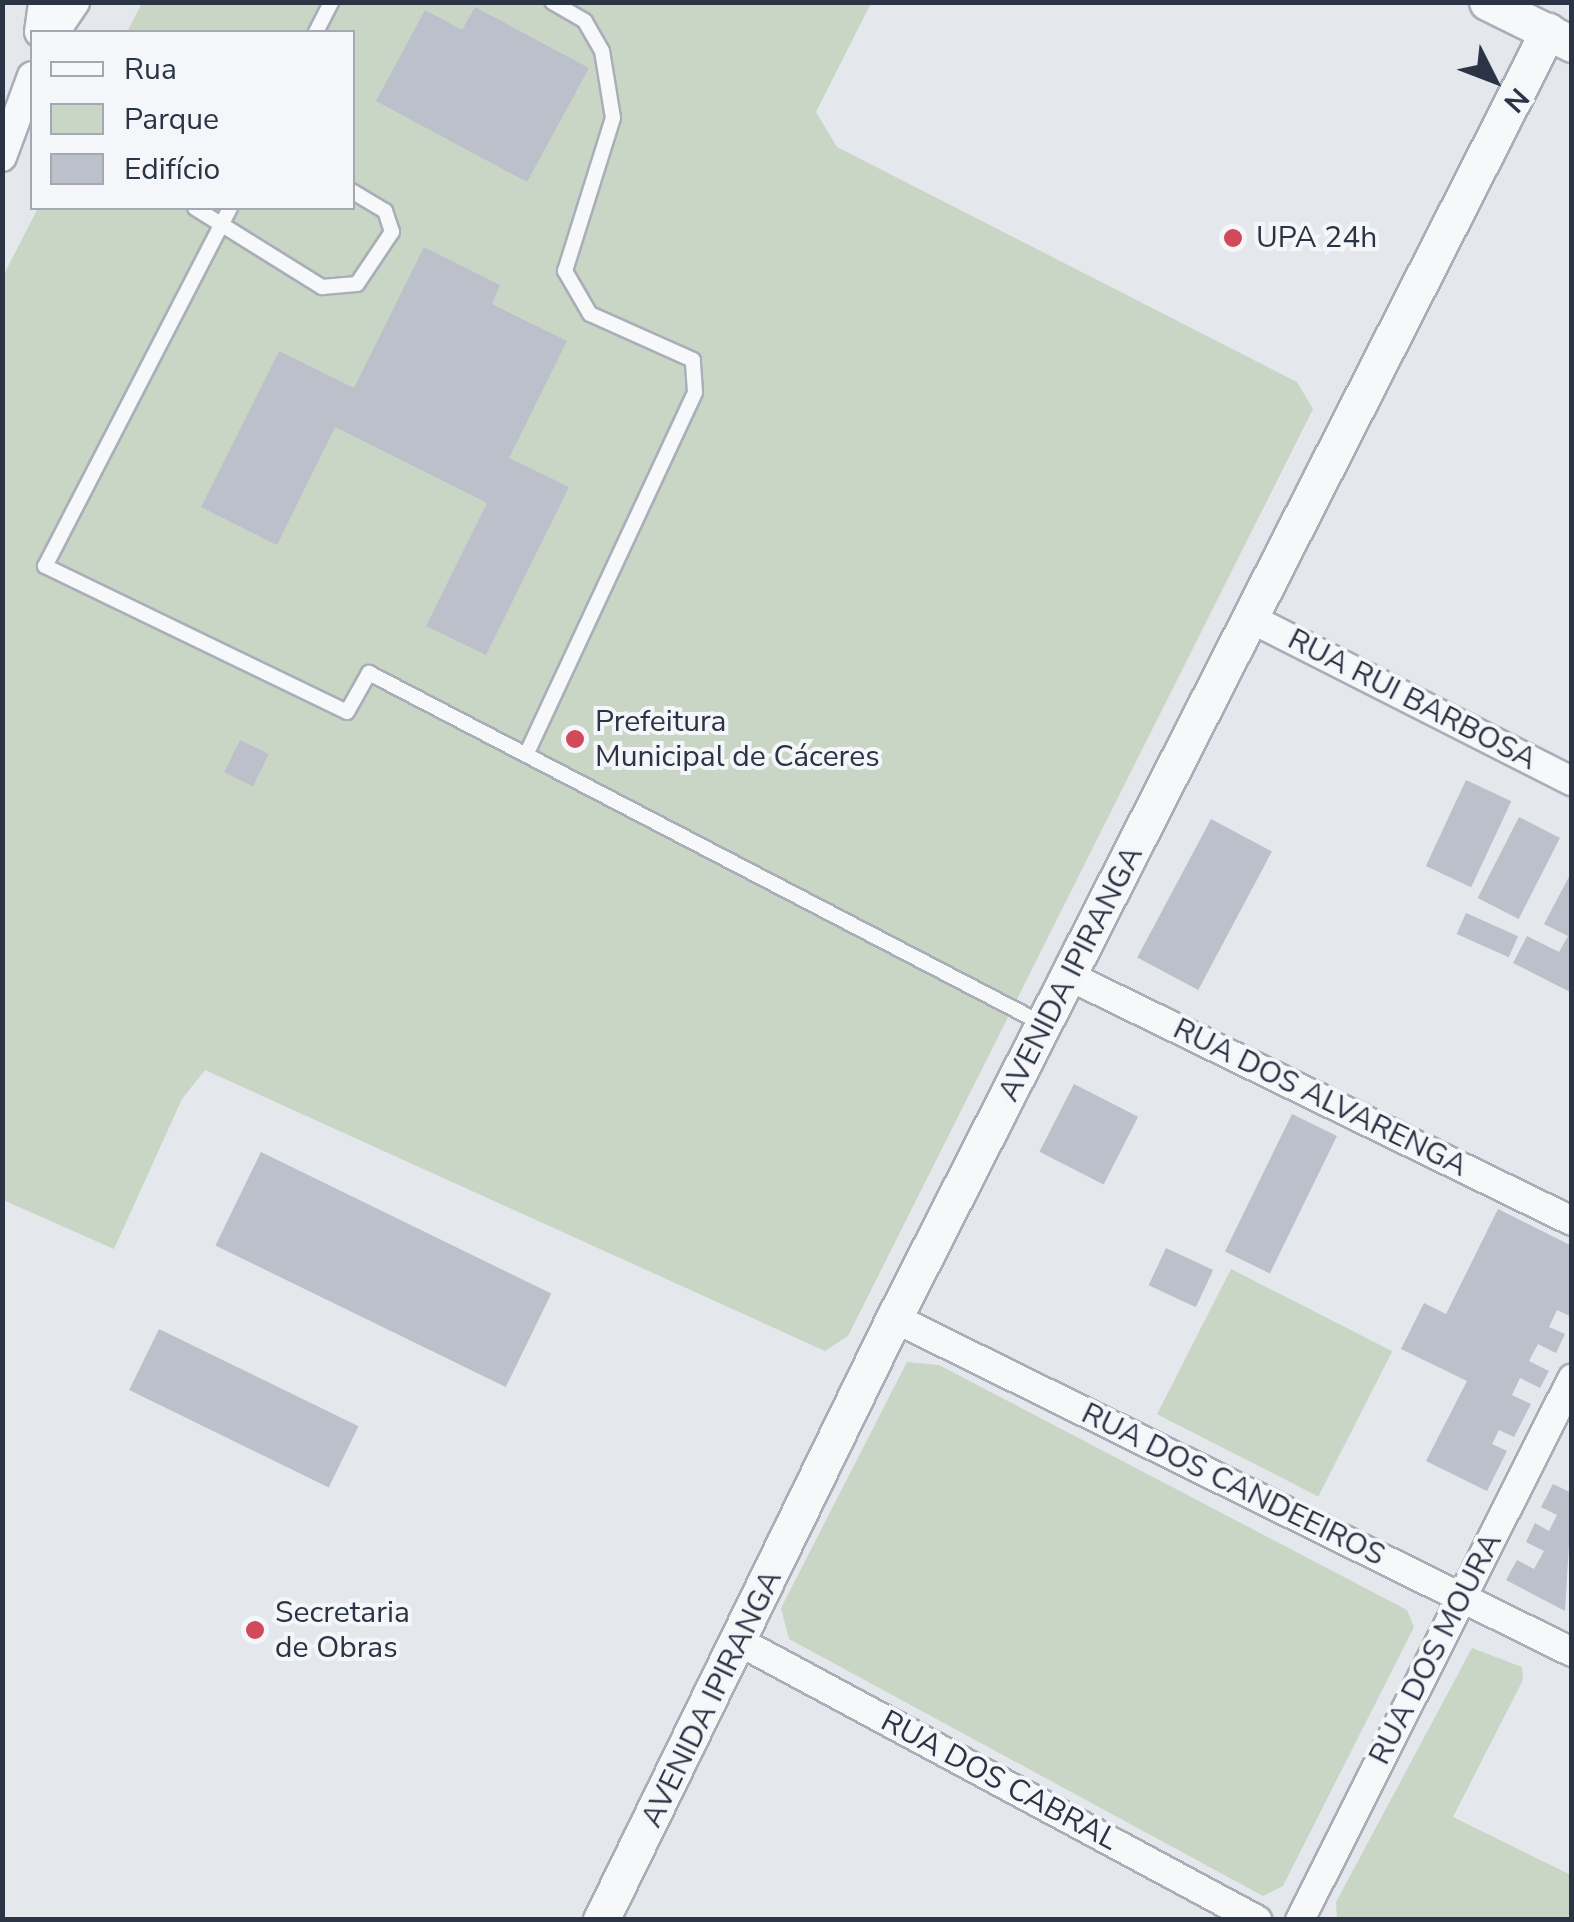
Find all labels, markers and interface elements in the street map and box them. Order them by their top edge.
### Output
legend [30,30,355,210]
north arrow [1444,30,1544,130]
text: Rua [124,49,177,90]
text: N [1495,80,1537,121]
text: Parque [124,99,219,140]
text: Edifício [124,149,220,190]
place label: UPA 24h [1256,220,1377,256]
marker: UPA 24h [1220,225,1246,251]
street label: RUA RUI BARBOSA [1282,622,1542,778]
place label: Prefeitura Municipal de Cáceres [595,704,880,774]
marker: Prefeitura Municipal de Cáceres [564,728,586,750]
street label: AVENIDA IPIRANGA [991,840,1151,1108]
street label: RUA DOS ALVARENGA [1167,1011,1473,1185]
street label: RUA DOS CANDEEIROS [1076,1396,1390,1574]
street label: RUA DOS MOURA [1362,1527,1510,1771]
street label: AVENIDA IPIRANGA [634,1565,790,1833]
place label: Secretaria de Obras [275,1595,410,1666]
marker: Secretaria de Obras [244,1619,266,1641]
street label: RUA DOS CABRAL [875,1703,1123,1859]

